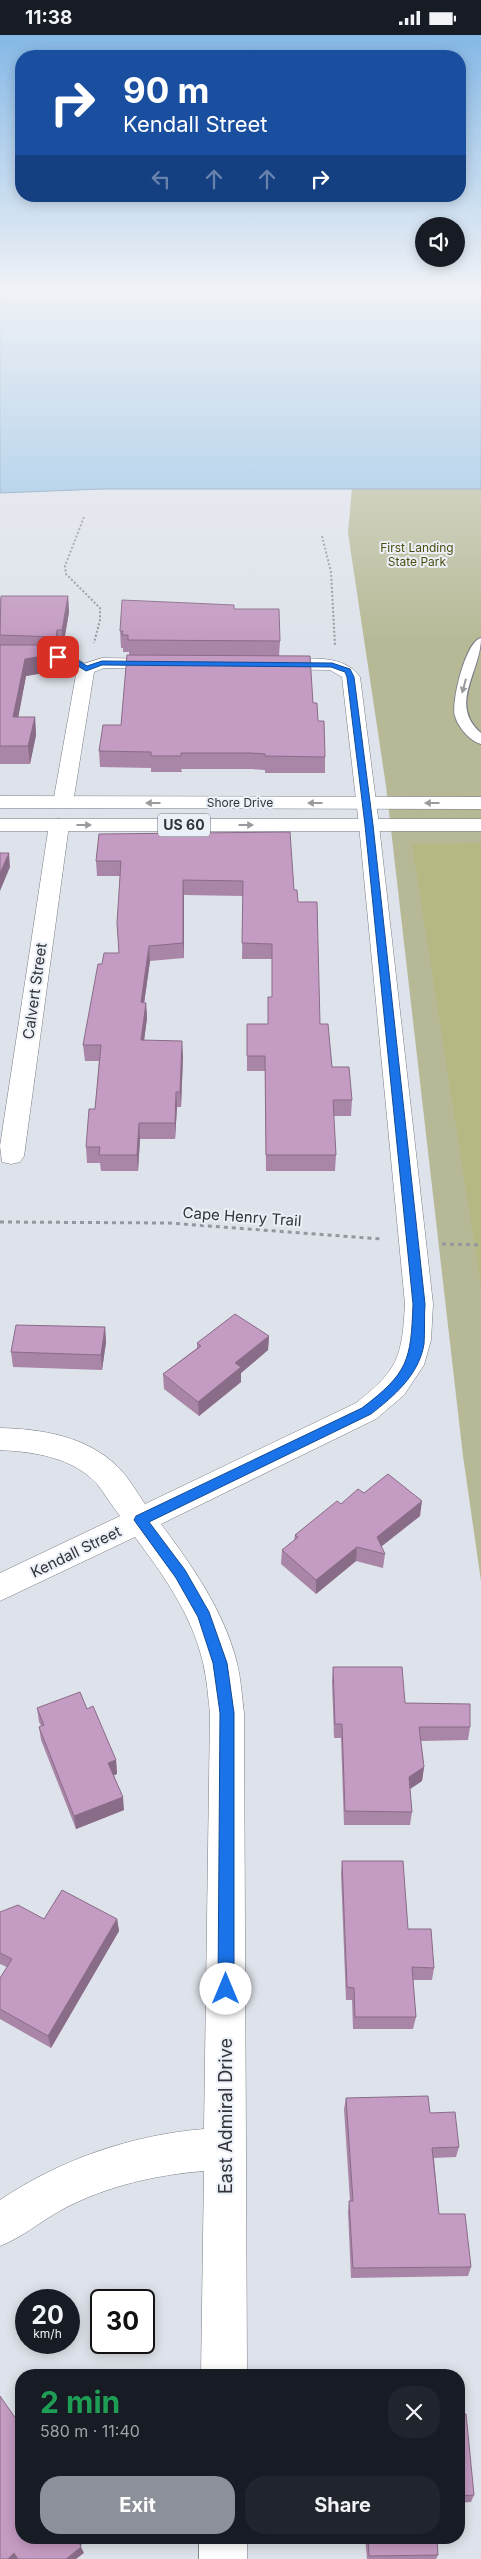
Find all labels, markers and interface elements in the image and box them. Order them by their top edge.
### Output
text: 11:38 [25,6,72,29]
text: 90 m [123,69,210,111]
icon: right [40,70,105,135]
text: Kendall Street [123,111,267,137]
icon: left [147,165,175,193]
icon: ahead [200,165,228,193]
icon: ahead [253,165,281,193]
icon: right [306,165,334,193]
map controls [415,217,465,267]
button: sound [415,217,465,267]
park label: First Landing State Park [380,540,454,569]
pin [37,636,79,678]
icon: arrive [44,643,72,671]
one-way arrow [459,679,467,694]
street label: Shore Drive [207,795,273,810]
one-way arrow [145,799,161,807]
one-way arrow [307,799,323,807]
one-way arrow [424,799,440,807]
road number: US 60 [158,813,210,837]
one-way arrow [76,821,92,829]
one-way arrow [238,821,254,829]
street label: Calvert Street [18,941,51,1040]
street label: Cape Henry Trail [182,1203,302,1230]
street label: Kendall Street [27,1521,124,1582]
position arrow [199,1962,251,2014]
street label: East Admiral Drive [215,2038,236,2194]
speed limit sign: 30 [90,2289,155,2354]
text: 20 [31,2300,64,2330]
text: km/h [33,2326,62,2341]
text: 2 min [40,2384,120,2420]
button: close [388,2386,440,2438]
text: 580 m · 11:40 [40,2421,140,2441]
button: Exit [40,2476,235,2534]
button: Share [245,2476,440,2534]

